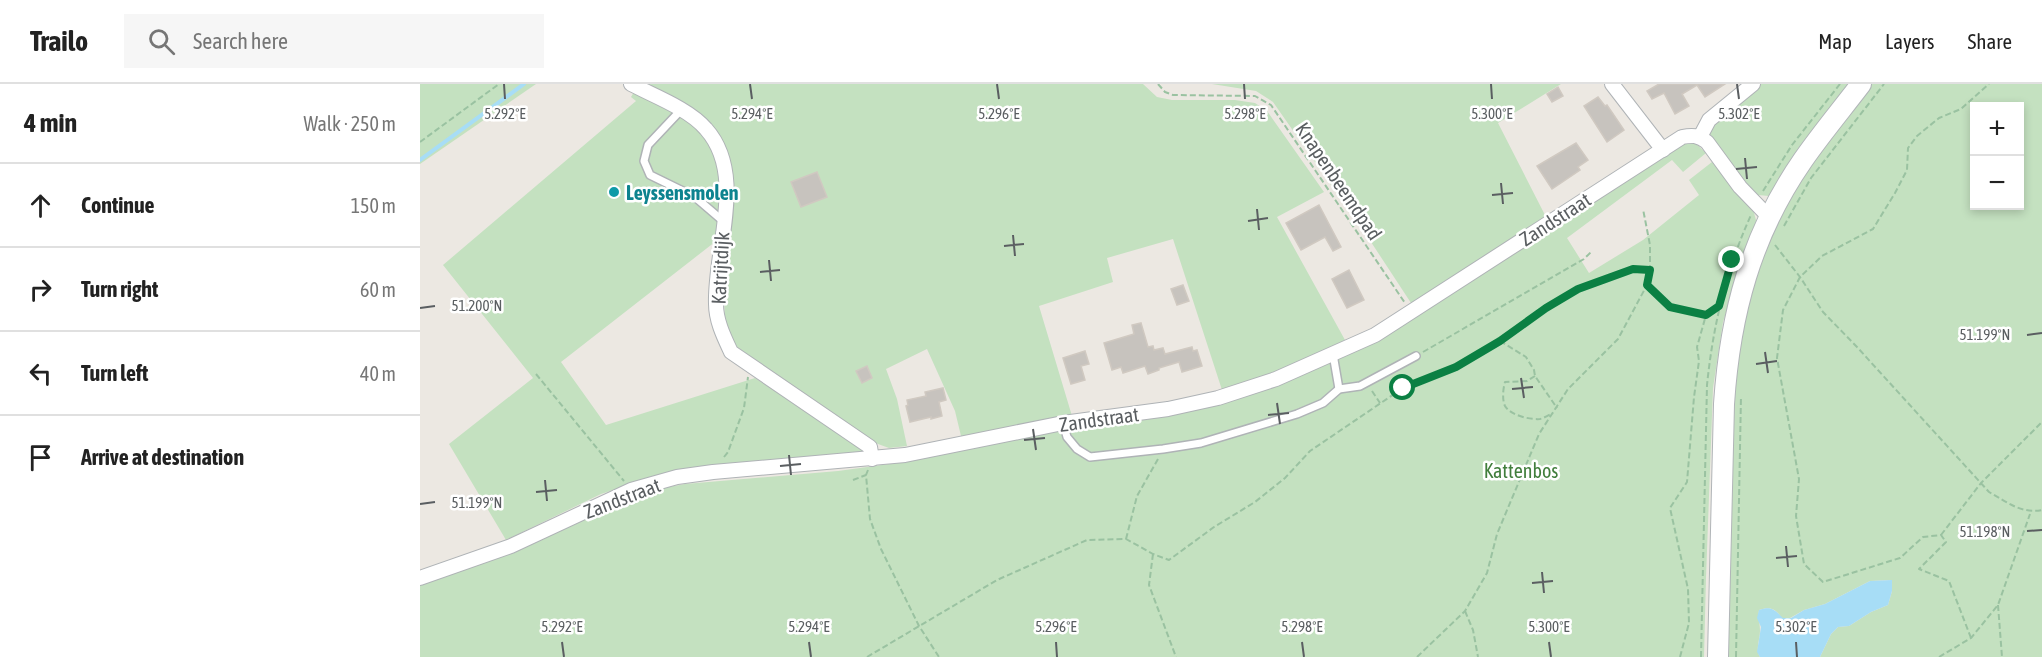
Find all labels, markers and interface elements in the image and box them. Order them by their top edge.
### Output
search box [124,14,544,68]
text: Trailo [30,25,88,57]
icon: search [145,25,178,58]
text: Search here [193,28,288,54]
text: Map [1818,29,1852,53]
text: Layers [1885,29,1935,53]
text: Share [1968,29,2012,53]
map controls [1970,102,2024,210]
button: + [1970,102,2024,156]
text: 5.292°E [484,105,526,122]
text: 5.294°E [731,105,773,122]
text: 5.296°E [978,105,1020,122]
text: 5.298°E [1224,105,1266,122]
text: 5.300°E [1471,105,1513,122]
text: 5.302°E [1718,105,1760,122]
text: 4 min [24,108,77,138]
text: Walk · 250 m [304,112,396,135]
street label: Knapenbeemdpad [1291,118,1387,244]
button: − [1970,156,2024,210]
place label: Leyssensmolen [626,181,739,204]
marker: Leyssensmolen [607,185,621,199]
street label: Zandstraat [1515,187,1595,250]
icon: ahead [24,189,57,222]
text: Continue [81,192,155,218]
text: 150 m [351,194,396,217]
street label: Katrijtdijk [707,231,733,305]
route end [1718,246,1744,272]
icon: right [24,273,57,306]
text: Turn right [81,276,158,302]
text: 60 m [360,278,396,301]
text: 51.200°N [452,297,502,314]
text: 51.199°N [1960,326,2010,343]
icon: left [24,357,57,390]
text: Turn left [81,360,148,386]
text: 40 m [360,362,396,385]
route start [1389,374,1415,400]
street label: Zandstraat [1058,402,1141,436]
icon: arrive [24,441,57,474]
text: Arrive at destination [81,444,244,470]
park label: Kattenbos [1484,459,1558,482]
street label: Zandstraat [580,473,664,523]
text: 51.199°N [452,494,502,511]
text: 51.198°N [1960,523,2010,540]
text: 5.292°E [541,618,583,635]
text: 5.294°E [788,618,830,635]
text: 5.296°E [1035,618,1077,635]
text: 5.298°E [1281,618,1323,635]
text: 5.300°E [1528,618,1570,635]
text: 5.302°E [1775,618,1817,635]

